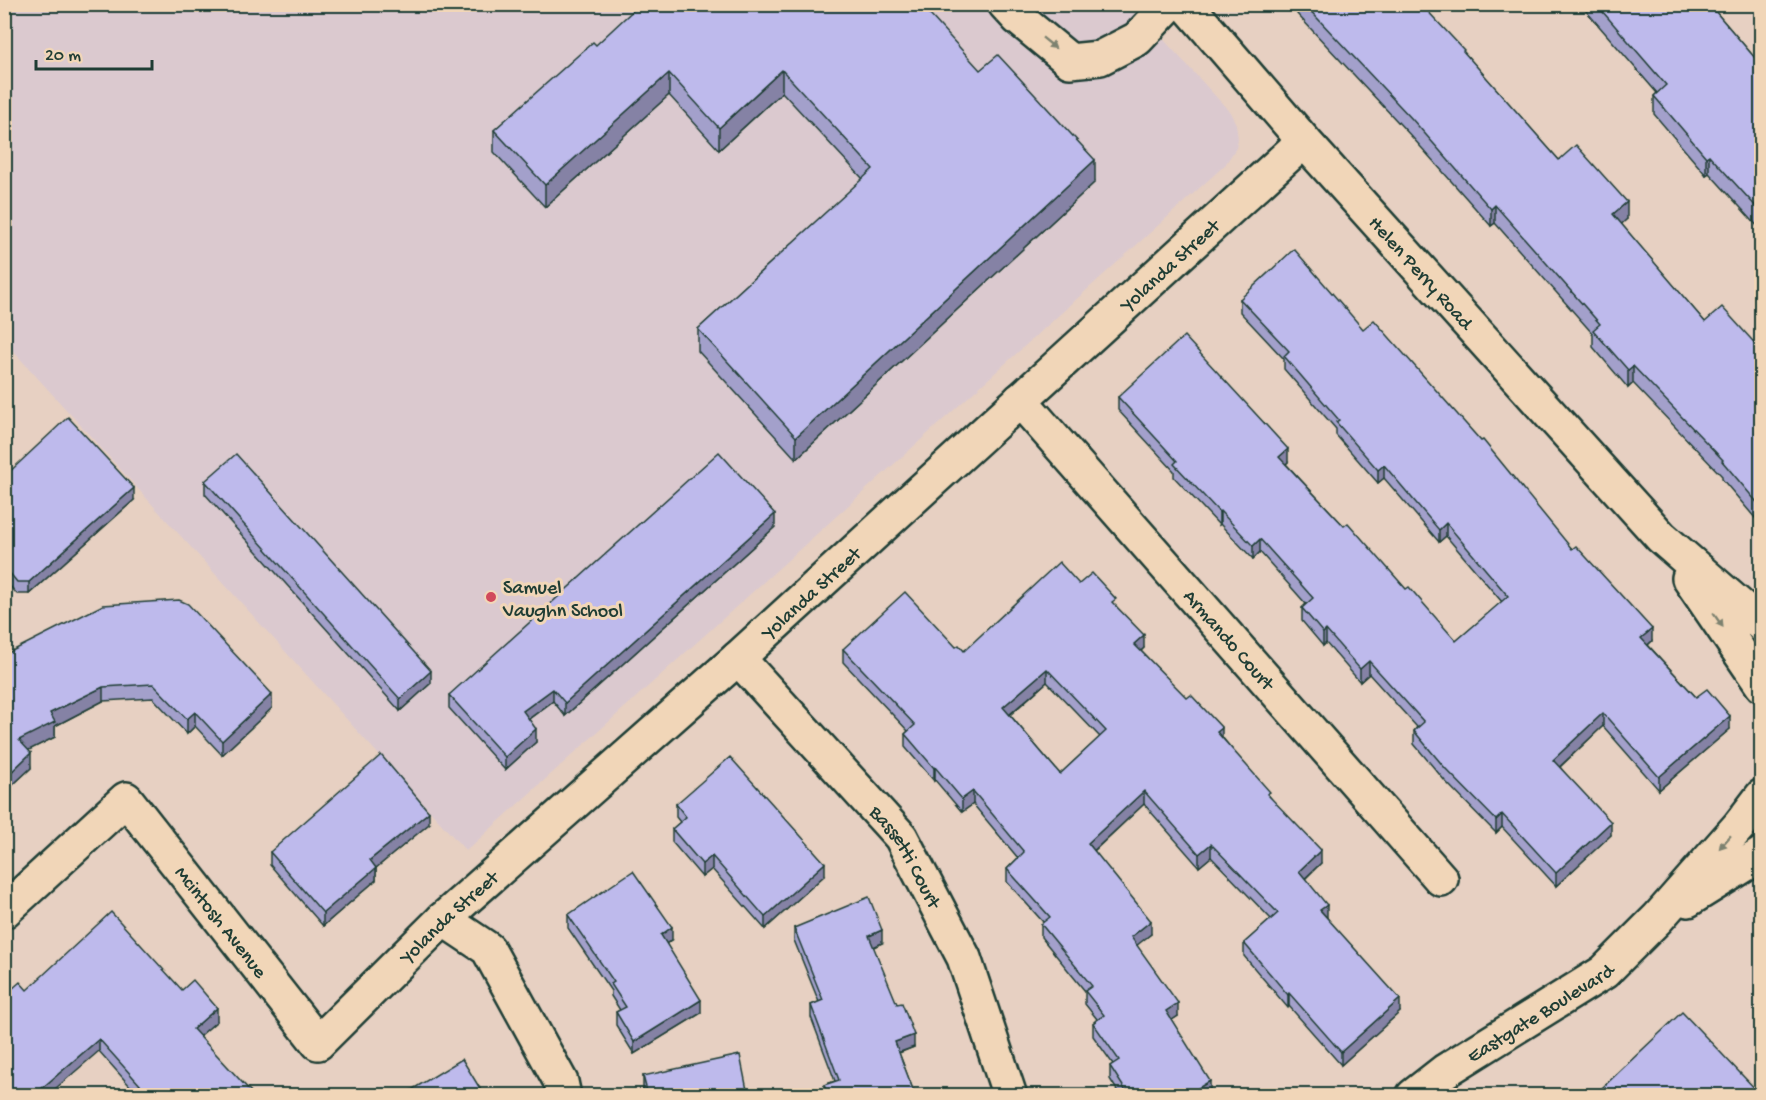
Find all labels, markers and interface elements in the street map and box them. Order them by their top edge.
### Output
scale bar [36,33,152,71]
one-way arrow [1041,37,1057,50]
text: 20 m [45,46,81,67]
street label: Helen Perry Road [1362,213,1478,337]
street label: Yolanda Street [1116,215,1227,319]
street label: Yolanda Street [757,542,868,647]
place label: Samuel Vaughn School [502,578,623,624]
street label: Armando Court [1177,586,1279,698]
marker: Samuel Vaughn School [484,590,498,604]
one-way arrow [1712,611,1724,627]
street label: Bassetti Court [862,801,945,915]
one-way arrow [1719,834,1732,849]
street label: Mcintosh Avenue [168,863,271,984]
street label: Yolanda Street [395,866,506,971]
street label: Eastgate Boulevard [1464,959,1622,1069]

